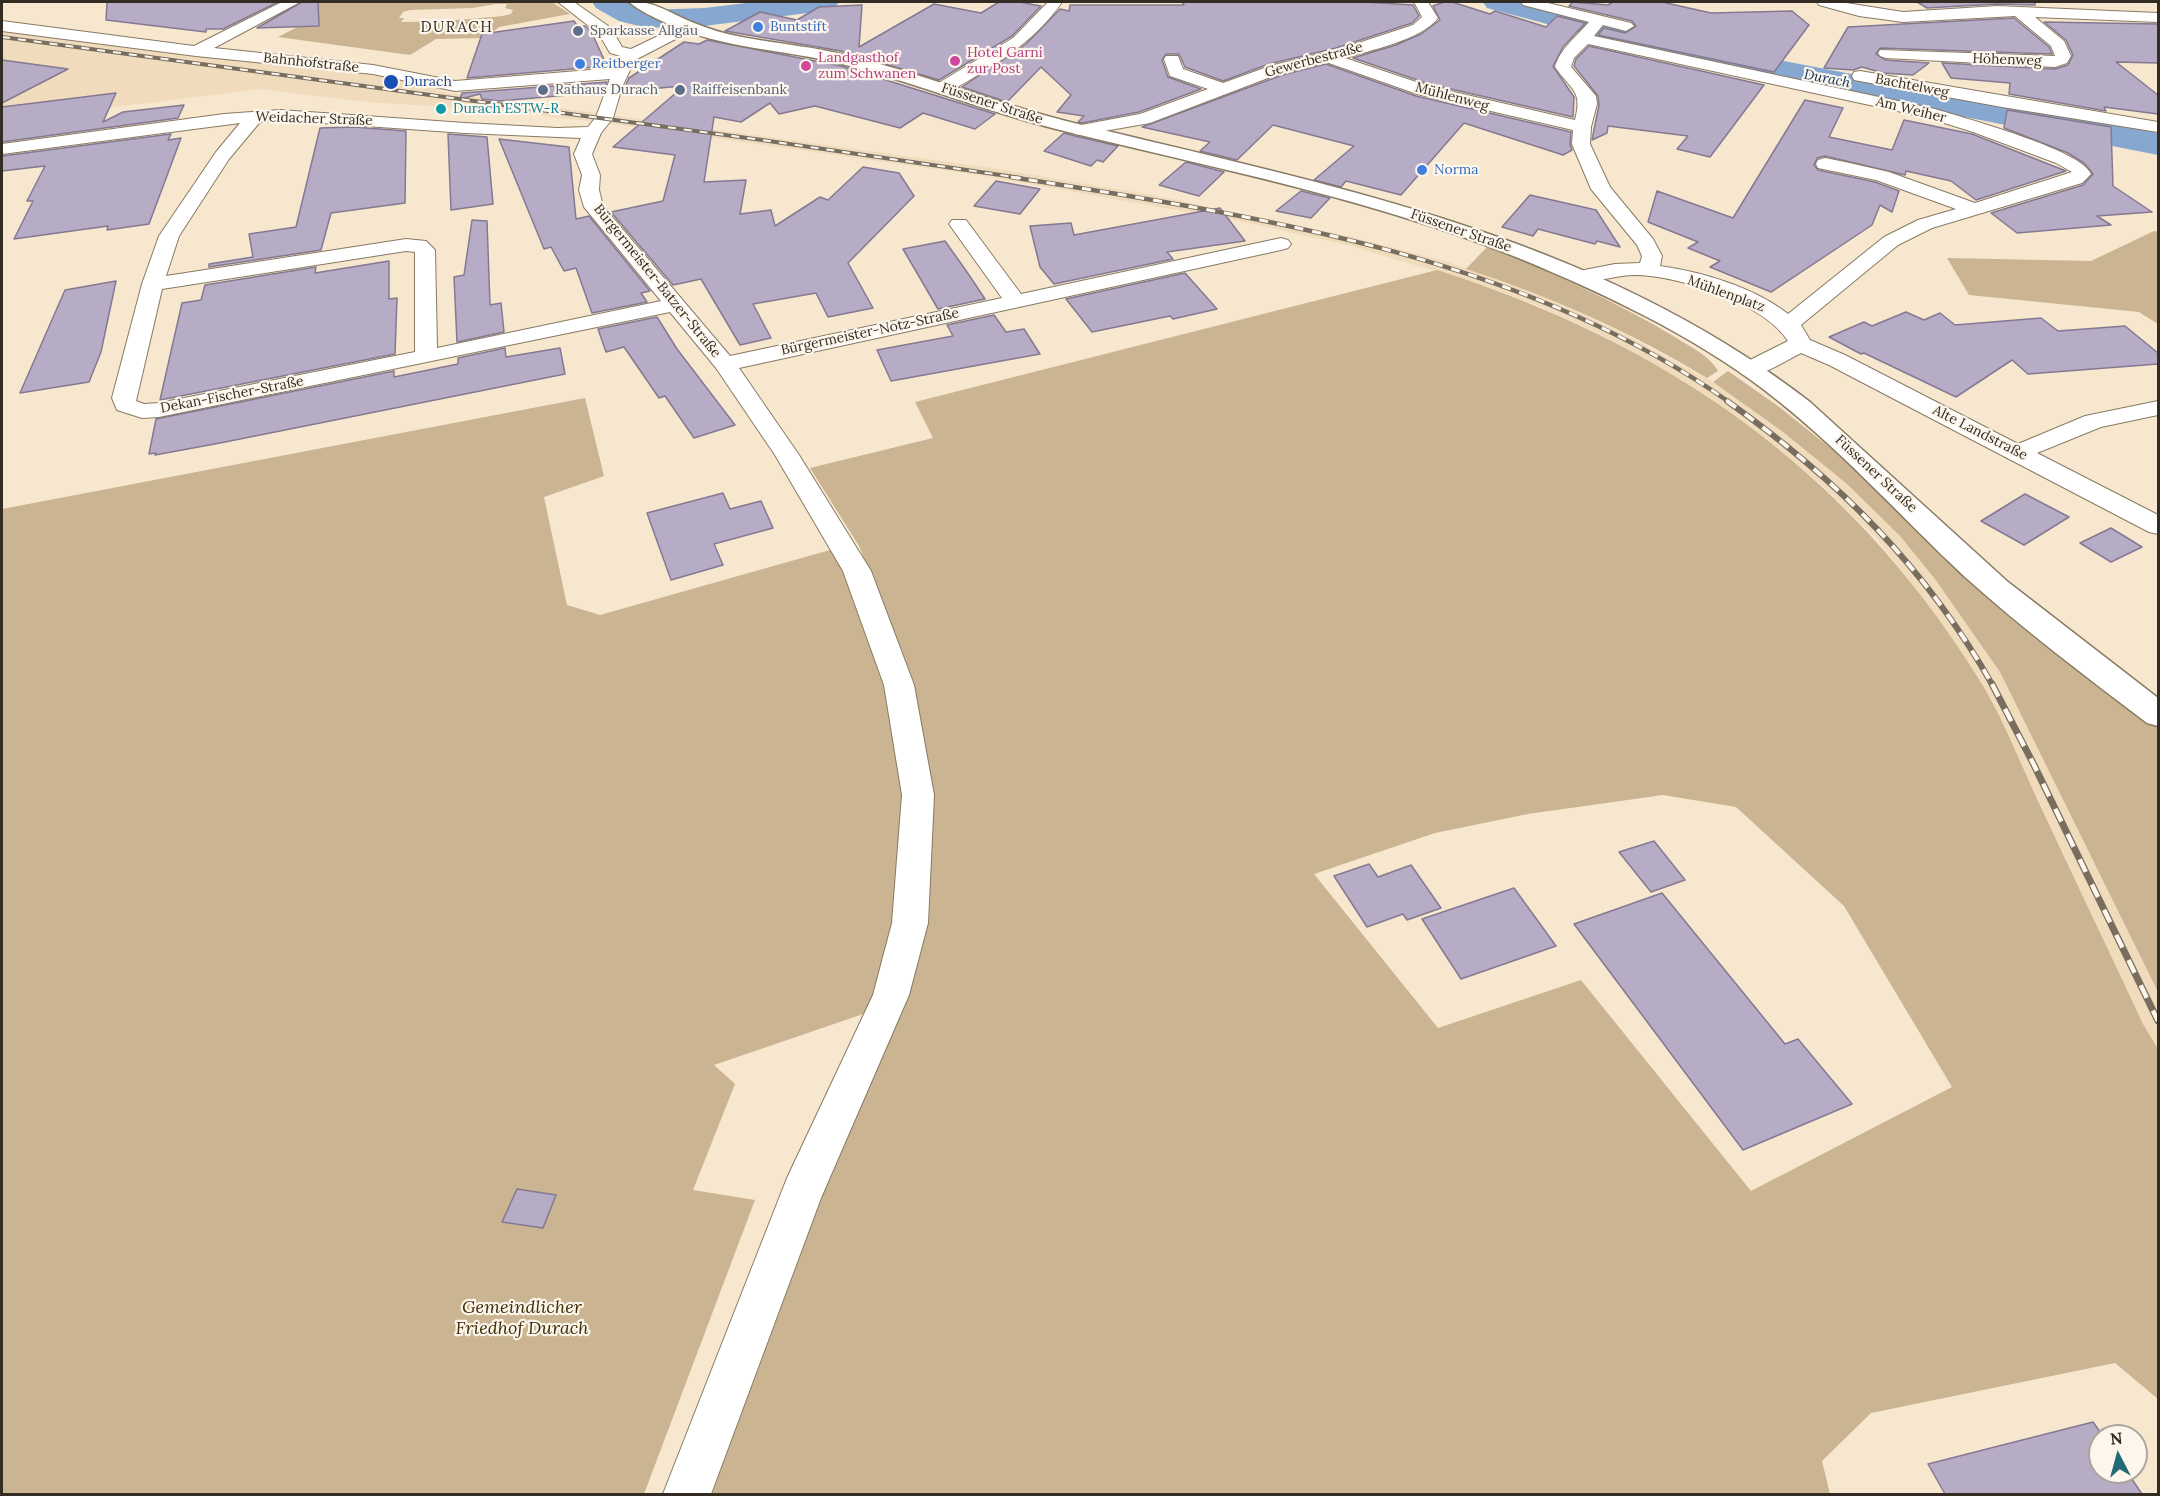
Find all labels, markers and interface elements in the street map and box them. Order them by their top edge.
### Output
district label: DURACH [420,19,494,37]
place label: Buntstift [770,19,827,35]
marker: Buntstift [751,20,765,34]
place label: Sparkasse Allgäu [590,23,698,39]
marker: Sparkasse Allgäu [571,24,585,38]
street label: Gewerbestraße [1263,39,1365,81]
place label: Hotel Garni zur Post [967,45,1043,78]
street label: Bahnhofstraße [262,50,360,76]
place label: Landgasthof zum Schwanen [818,50,916,82]
street label: Höhenweg [1972,50,2042,70]
marker: Hotel Garni zur Post [948,54,962,68]
place label: Reitberger [592,56,661,72]
marker: Reitberger [573,57,587,71]
marker: Landgasthof zum Schwanen [799,59,813,73]
water label: Durach [1802,66,1852,92]
street label: Bachtelweg [1874,71,1950,101]
marker: Durach [382,73,400,91]
place label: Durach [404,74,452,90]
street label: Mühlenweg [1413,79,1491,115]
street label: Füssener Straße [939,80,1045,128]
place label: Rathaus Durach [555,82,658,98]
place label: Raiffeisenbank [692,82,787,98]
marker: Rathaus Durach [536,83,550,97]
marker: Raiffeisenbank [673,83,687,97]
street label: Am Weiher [1874,93,1948,127]
place label: Durach ESTW-R [453,101,559,117]
marker: Durach ESTW-R [434,102,448,116]
street label: Weidacher Straße [255,109,373,129]
place label: Norma [1434,162,1479,178]
marker: Norma [1415,163,1429,177]
street label: Bürgermeister-Batzer-Straße [590,201,724,361]
street label: Füssener Straße [1408,206,1514,256]
street label: Mühlenplatz [1685,272,1767,316]
street label: Bürgermeister-Notz-Straße [779,305,961,359]
street label: Dekan-Fischer-Straße [159,373,305,417]
street label: Alte Landstraße [1930,402,2030,464]
street label: Füssener Straße [1832,432,1920,516]
park label: Gemeindlicher Friedhof Durach [455,1297,589,1340]
north arrow [2088,1424,2148,1484]
text: N [2109,1427,2124,1449]

